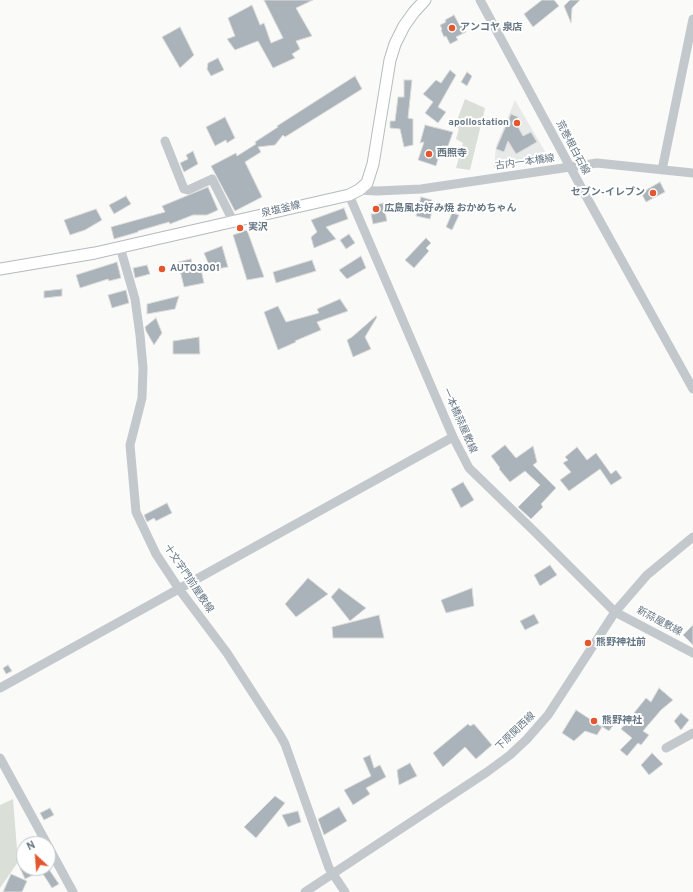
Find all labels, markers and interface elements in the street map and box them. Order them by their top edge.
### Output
place label: アンコヤ 泉店 [460,22,522,34]
marker: アンコヤ 泉店 [447,23,457,33]
place label: apollostation [448,117,509,129]
marker: apollostation [512,118,522,128]
street label: 荒巻根白石線 [553,119,591,177]
place label: 西照寺 [437,148,467,160]
marker: 西照寺 [424,149,434,159]
street label: 古内一本橋線 [494,153,556,173]
place label: セブン-イレブン [571,187,645,199]
marker: セブン-イレブン [648,188,658,198]
street label: 泉塩釜線 [260,200,302,220]
place label: 広島風お好み焼 おかめちゃん [384,203,516,215]
marker: 広島風お好み焼 おかめちゃん [371,204,381,214]
place label: 実沢 [248,222,268,234]
marker: 実沢 [235,223,245,233]
place label: AUTO3001 [170,263,220,275]
marker: AUTO3001 [157,264,167,274]
street label: 一本橋蒜屋敷線 [439,387,479,455]
street label: 十文字門前屋敷線 [161,542,215,616]
street label: 新蒜屋敷線 [634,605,684,639]
place label: 熊野神社前 [596,637,646,649]
marker: 熊野神社前 [583,638,593,648]
street label: 下原関西線 [494,710,538,754]
place label: 熊野神社 [602,715,642,727]
marker: 熊野神社 [589,716,599,726]
north arrow [16,836,56,876]
text: N [25,838,38,854]

